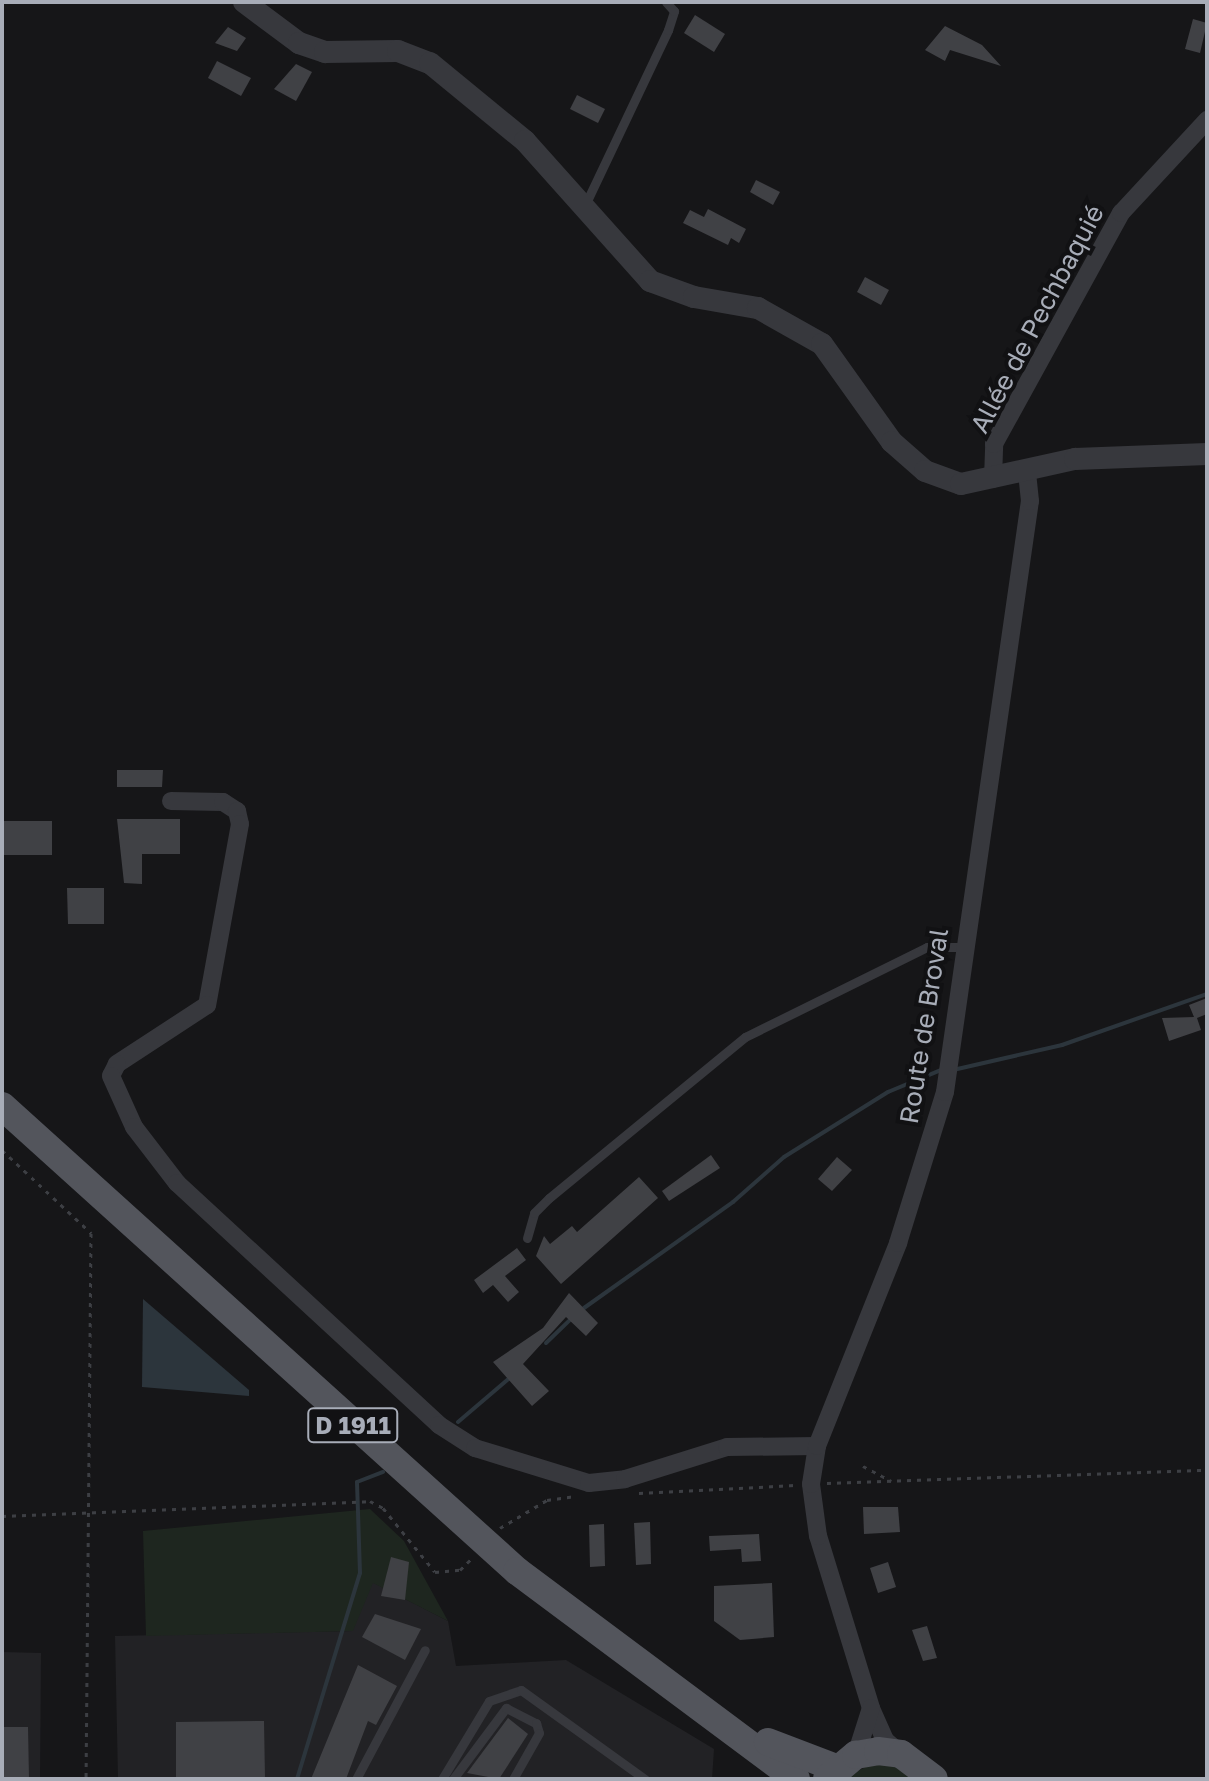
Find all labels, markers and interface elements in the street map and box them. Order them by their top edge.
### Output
street label: Allée de Pechbaquié [964,200,1110,438]
street label: Route de Broval [893,926,955,1126]
road number: D 1911 [307,1405,399,1445]

